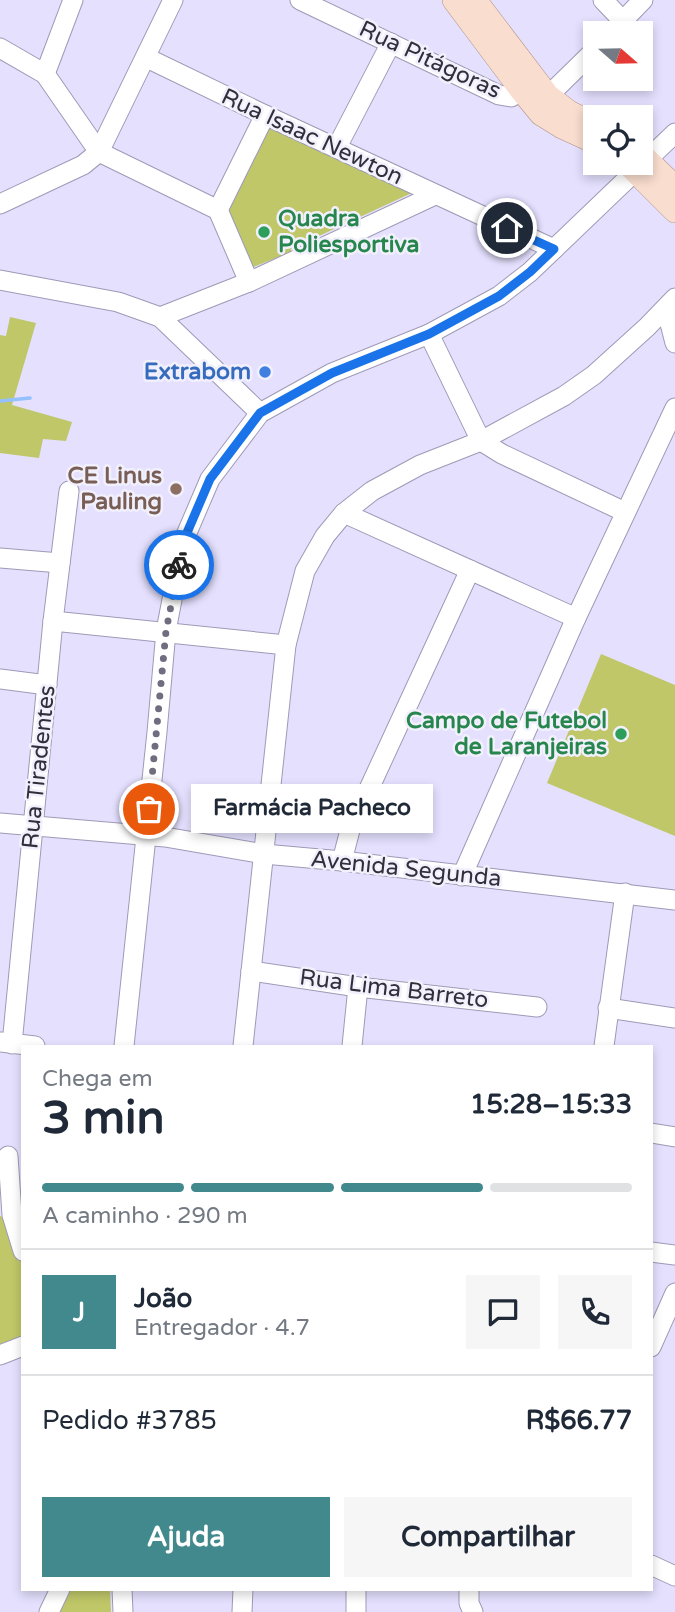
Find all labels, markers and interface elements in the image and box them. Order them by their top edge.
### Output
street label: Rua Pitágoras [355,15,505,105]
north arrow [583,21,653,91]
map controls [583,21,653,175]
street label: Rua Isaac Newton [217,83,407,191]
button: locate [583,105,653,175]
pin [477,198,537,258]
place label: Quadra Poliesportiva [278,205,419,259]
icon: home [488,209,526,247]
marker: Quadra Poliesportiva [256,224,272,240]
place label: Extrabom [144,358,251,386]
marker: Extrabom [257,364,273,380]
place label: CE Linus Pauling [67,462,162,516]
marker: CE Linus Pauling [168,481,184,497]
courier [144,530,214,600]
icon: bike [160,546,198,584]
street label: Rua Tiradentes [16,684,62,850]
place label: Campo de Futebol de Laranjeiras [406,707,607,761]
marker: Campo de Futebol de Laranjeiras [613,726,629,742]
pin [119,779,179,839]
callout: Farmácia Pacheco [191,784,432,834]
icon: bag [130,790,168,828]
text: Farmácia Pacheco [213,794,411,822]
street label: Avenida Segunda [309,845,503,893]
street label: Rua Lima Barreto [298,964,490,1014]
text: Chega em [42,1065,153,1093]
text: 15:28–15:33 [470,1089,632,1120]
text: 3 min [42,1091,165,1146]
text: A caminho · 290 m [42,1202,248,1230]
button: chat [466,1275,540,1349]
button: phone [558,1275,632,1349]
text: João [134,1283,192,1314]
text: J [73,1297,85,1328]
text: Entregador · 4.7 [134,1314,310,1342]
text: Pedido #3785 [42,1405,217,1436]
text: R$66.77 [526,1405,632,1436]
button: Ajuda [42,1497,330,1577]
button: Compartilhar [344,1497,632,1577]

